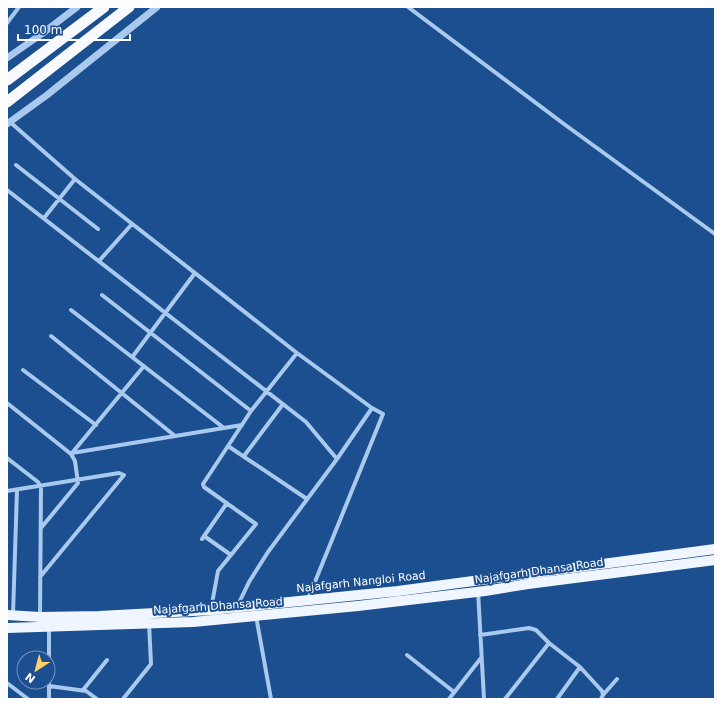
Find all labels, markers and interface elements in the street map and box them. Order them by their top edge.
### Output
scale bar [18,16,130,42]
text: 100 m [24,23,62,37]
street label: Najafgarh Dhansa Road [474,556,604,586]
street label: Najafgarh Nangloi Road [296,569,426,595]
street label: Najafgarh Dhansa Road [153,595,283,617]
north arrow [16,650,56,690]
text: N [23,670,38,686]

